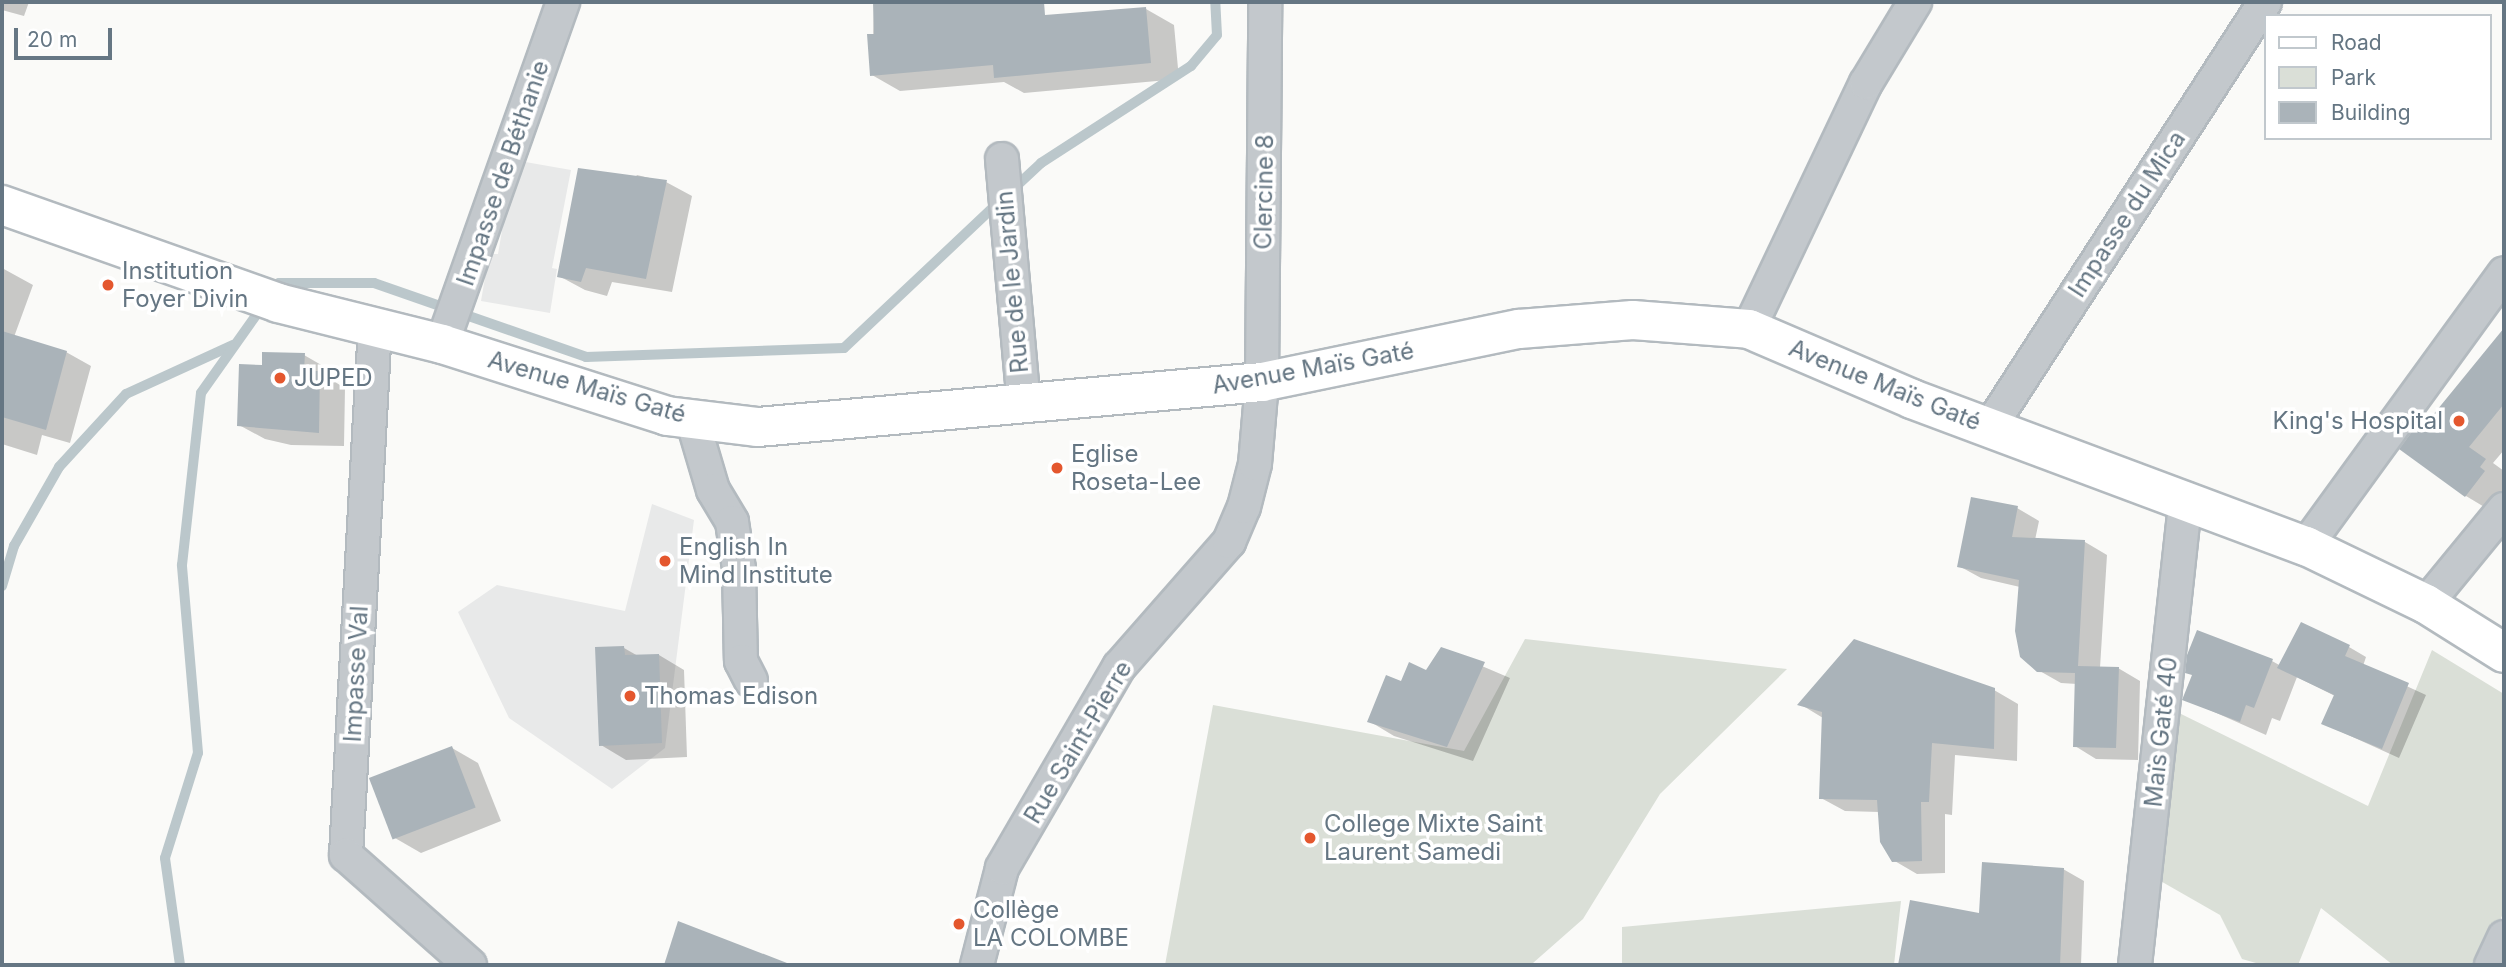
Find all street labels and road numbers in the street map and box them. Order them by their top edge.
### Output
street label: Impasse de Béthanie [451,56,555,290]
street label: Impasse du Mica [2063,125,2191,303]
street label: Clercine 8 [1249,134,1279,250]
street label: Rue de le Jardin [990,190,1034,374]
street label: Avenue Maïs Gaté [1785,333,1985,437]
street label: Avenue Maïs Gaté [1210,336,1416,400]
street label: Avenue Maïs Gaté [485,345,689,429]
street label: Impasse Val [338,605,374,743]
street label: Rue Saint-Pierre [1018,655,1138,829]
street label: Maïs Gaté 40 [2139,656,2183,808]

